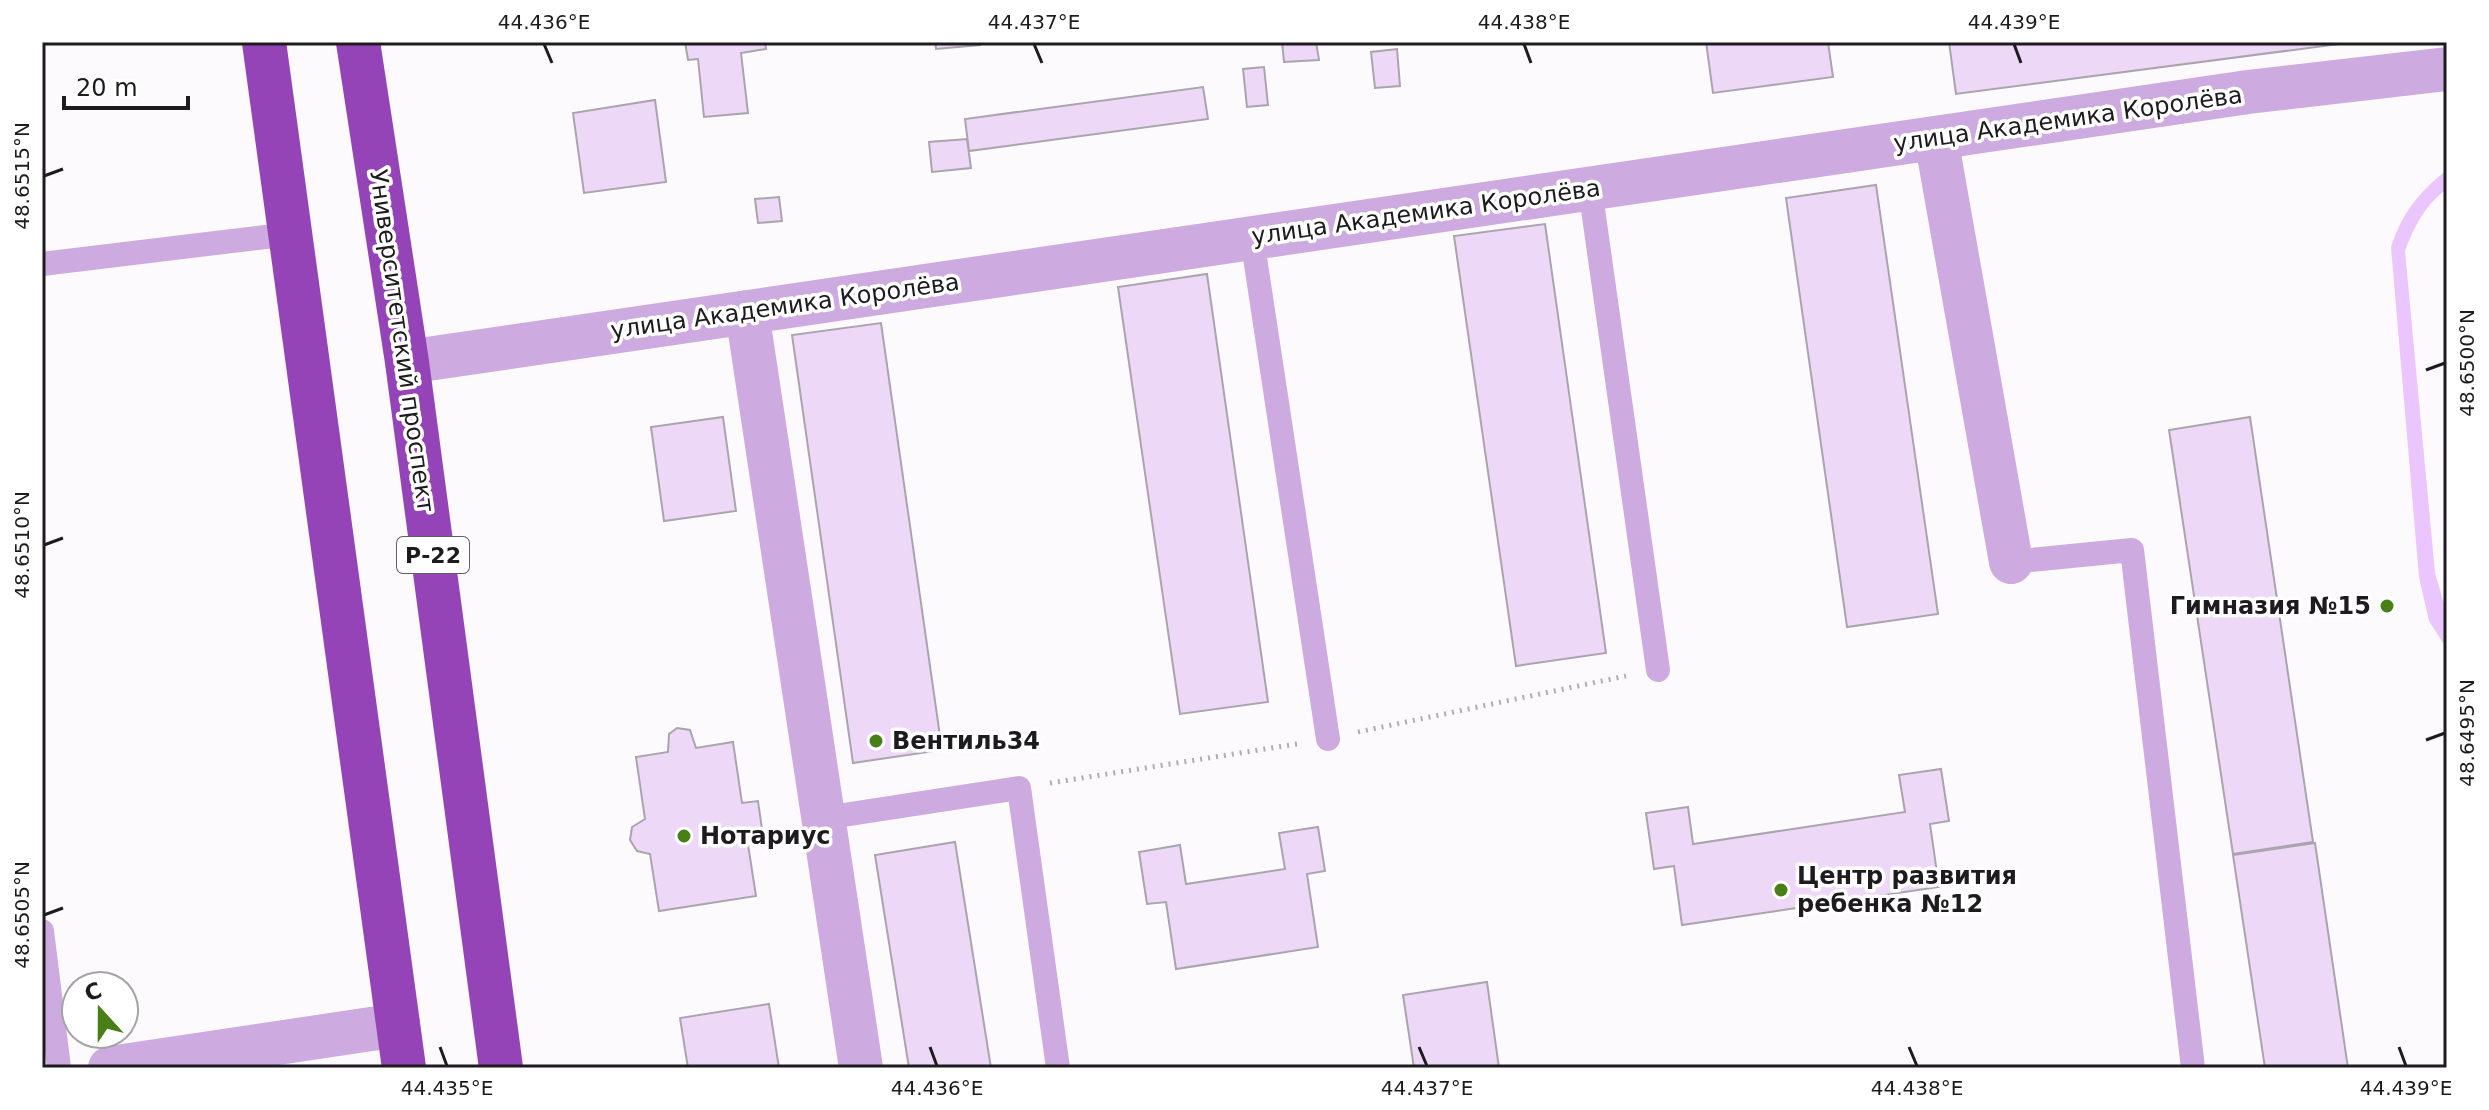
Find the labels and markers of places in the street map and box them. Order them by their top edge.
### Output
place label: Гимназия №15 [2170,592,2371,620]
marker: Гимназия №15 [2378,597,2396,615]
place label: Вентиль34 [892,727,1040,755]
marker: Вентиль34 [867,732,885,750]
place label: Нотариус [700,822,831,850]
marker: Нотариус [675,827,693,845]
place label: Центр развития ребенка №12 [1797,862,2017,918]
marker: Центр развития ребенка №12 [1772,881,1790,899]

